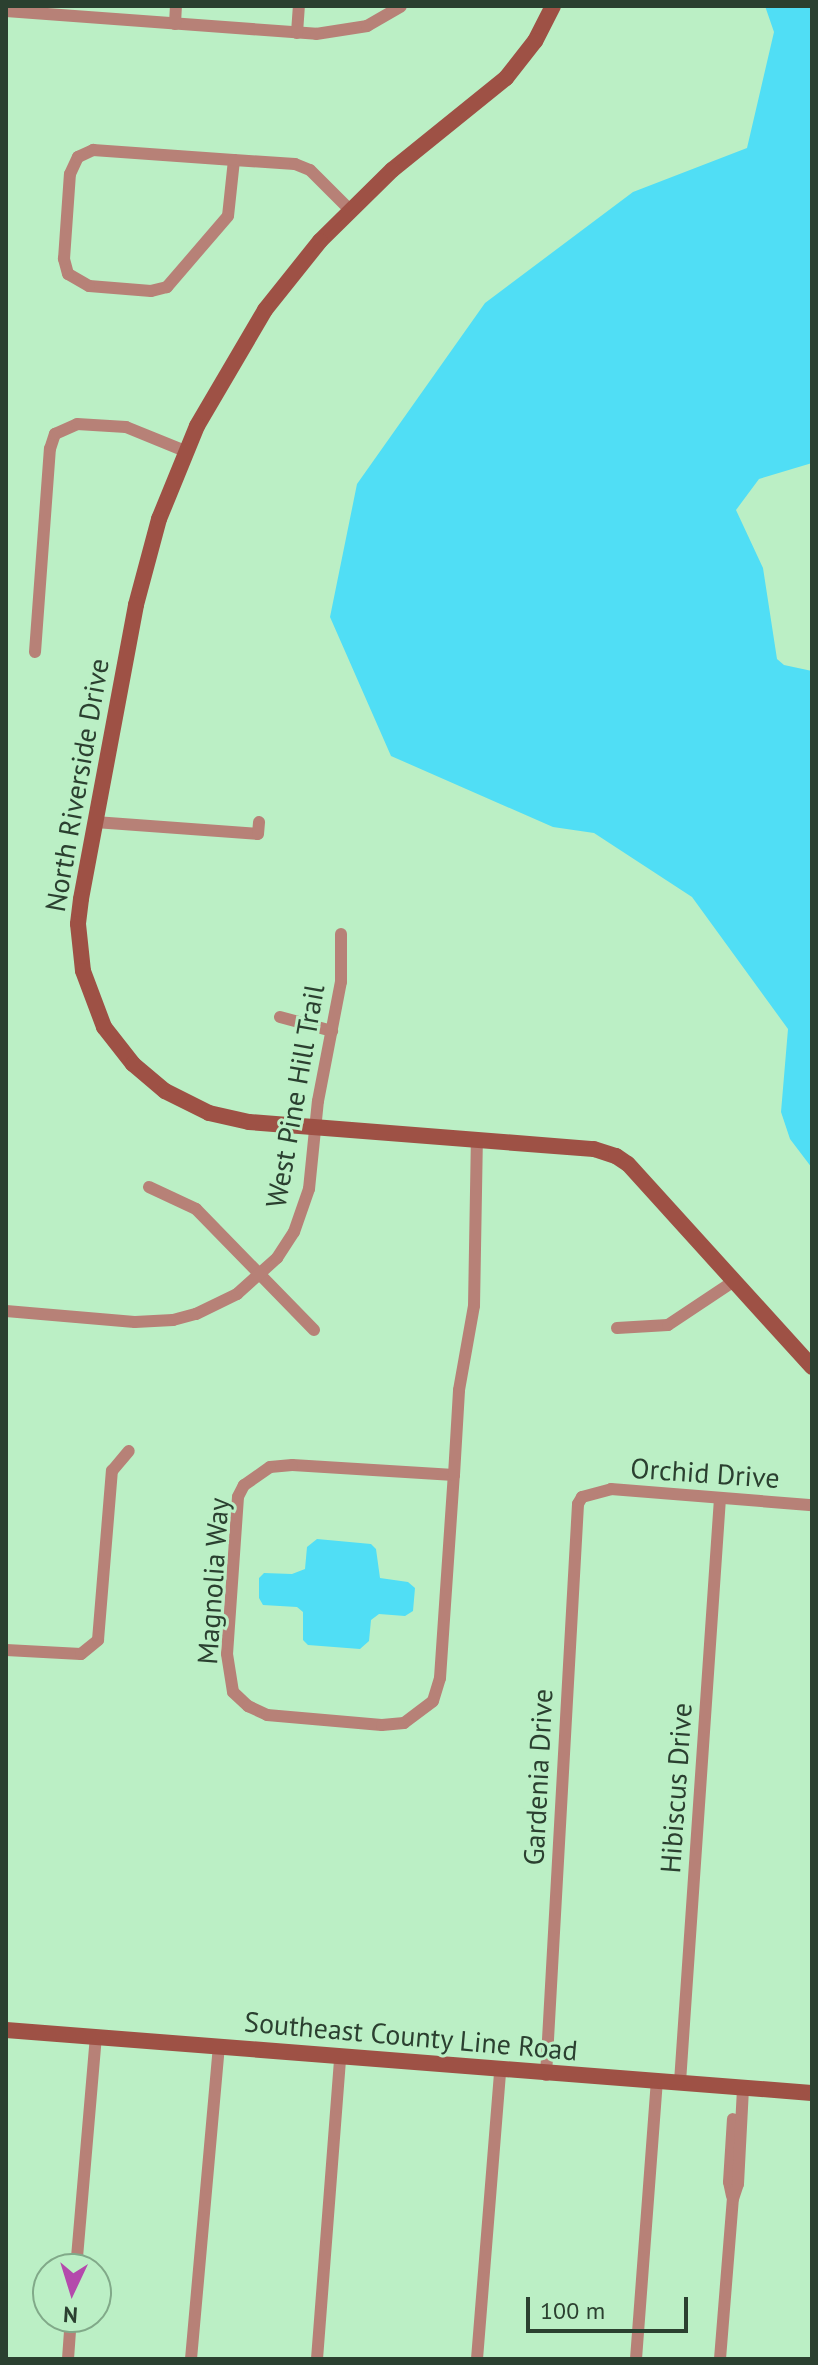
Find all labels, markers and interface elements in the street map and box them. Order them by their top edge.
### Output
street label: North Riverside Drive [38,656,116,914]
street label: West Pine Hill Trail [259,981,331,1211]
street label: Orchid Drive [629,1451,781,1495]
street label: Magnolia Way [190,1496,236,1666]
street label: Gardenia Drive [517,1688,559,1866]
street label: Hibiscus Drive [653,1702,699,1874]
street label: Southeast County Line Road [242,2005,580,2067]
north arrow [32,2253,112,2333]
scale bar [530,2281,692,2331]
text: 100 m [540,2295,605,2326]
text: N [62,2300,79,2329]

